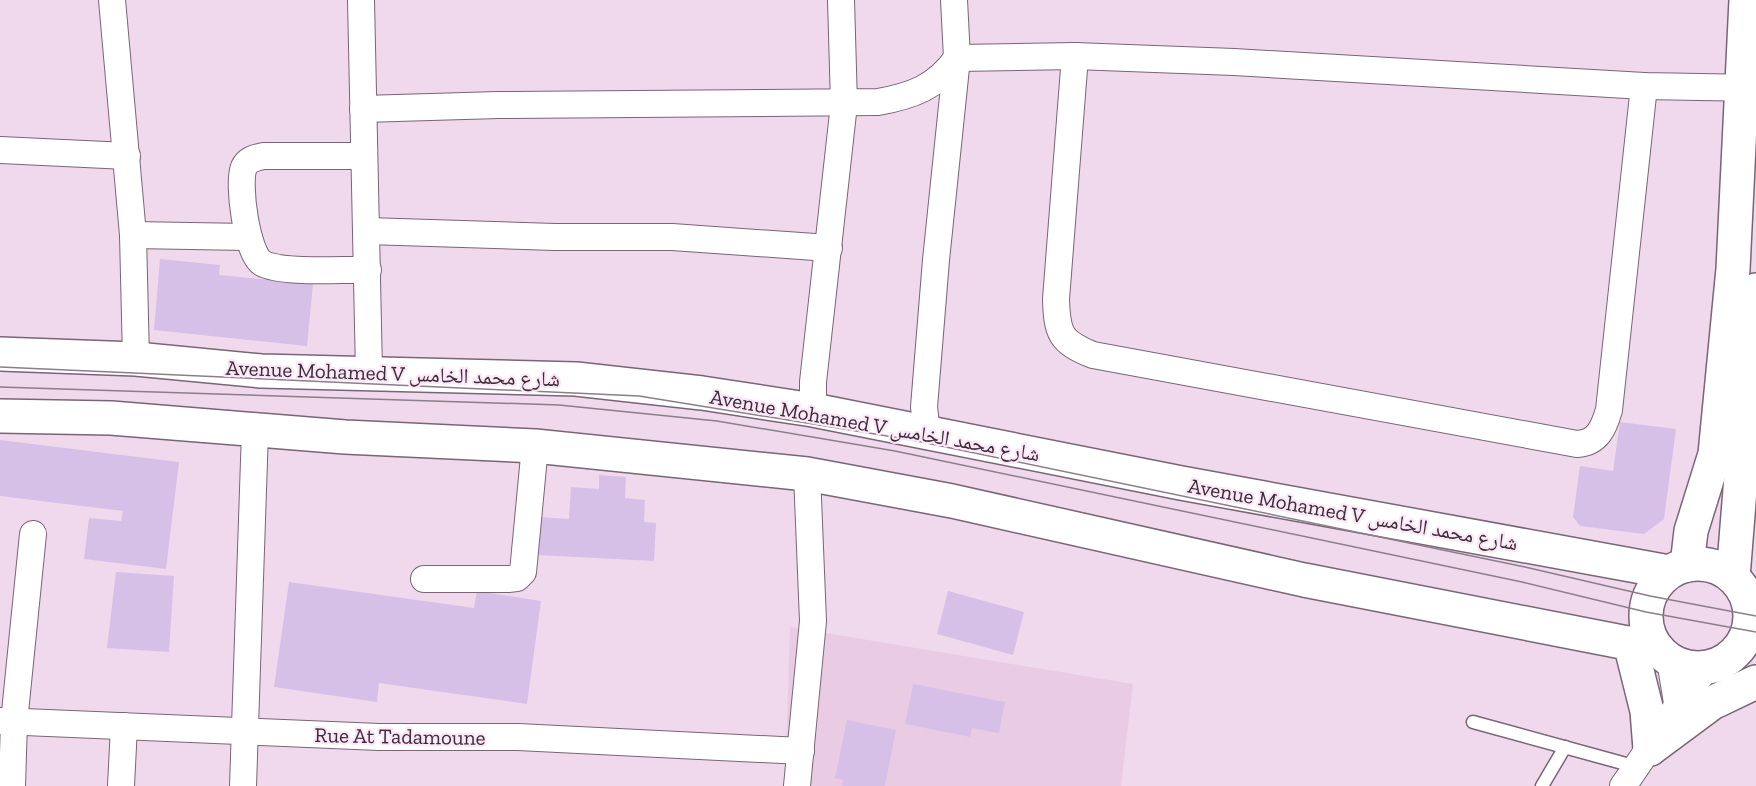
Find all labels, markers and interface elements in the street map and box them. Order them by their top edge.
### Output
street label: Avenue Mohamed V شارع محمد الخامس [225,355,561,392]
street label: Avenue Mohamed V شارع محمد الخامس [708,384,1042,467]
street label: Avenue Mohamed V شارع محمد الخامس [1186,473,1520,556]
street label: Rue At Tadamoune [314,722,486,750]

